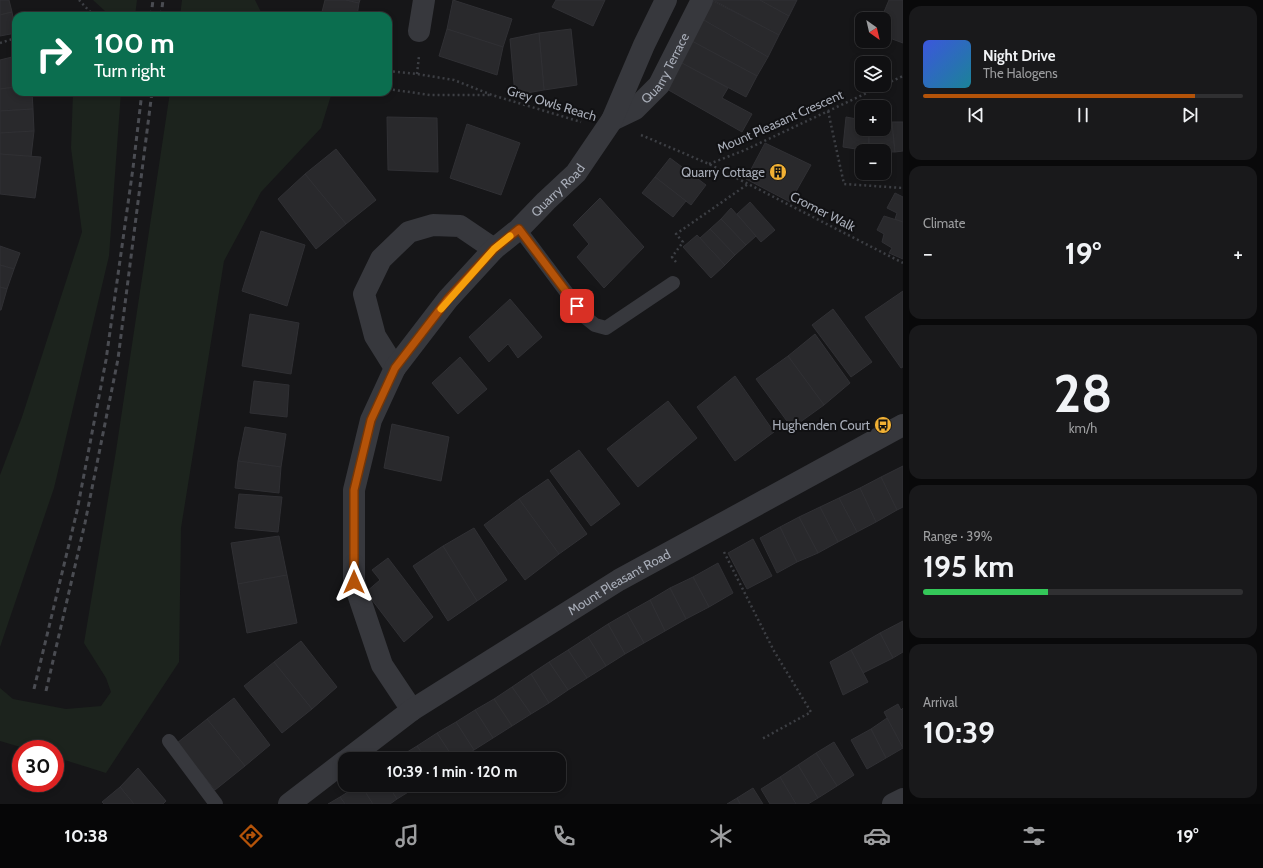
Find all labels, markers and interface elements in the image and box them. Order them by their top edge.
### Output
north arrow [855,12,891,48]
map controls [855,12,891,180]
text: 100 m [94,26,175,60]
icon: right [28,28,80,80]
street label: Quarry Terrace [637,30,692,107]
text: Night Drive [983,47,1056,65]
button: layers [855,56,891,92]
text: Turn right [94,60,165,82]
text: The Halogens [983,65,1058,81]
street label: Grey Owls Reach [505,82,599,124]
street label: Mount Pleasant Crescent [715,86,846,156]
button: + [855,100,891,136]
icon: previous [965,104,987,126]
icon: pause [1072,104,1094,126]
icon: next [1179,104,1201,126]
button: − [855,144,891,180]
street label: Quarry Road [528,161,588,220]
building icon: Quarry Cottage [768,162,788,182]
place label: Quarry Cottage [681,164,765,180]
street label: Cromer Walk [788,188,858,234]
text: Climate [923,215,965,231]
text: 19° [1065,235,1101,272]
text: − [923,240,933,267]
text: + [1233,240,1243,267]
pin [560,289,594,323]
icon: arrive [566,295,588,317]
text: 28 [1054,362,1112,425]
bus stop icon: Hughenden Court [873,415,893,435]
place label: Hughenden Court [772,417,871,433]
text: km/h [1069,420,1097,436]
text: Range · 39% [923,528,992,544]
street label: Mount Pleasant Road [565,546,673,618]
text: 195 km [923,548,1014,585]
position arrow [333,561,375,603]
text: Arrival [923,694,958,710]
text: 10:39 [923,714,995,751]
speed limit sign: 30 [12,740,64,792]
text: 10:39 · 1 min · 120 m [387,763,517,781]
icon: directions [237,822,265,850]
icon: music [393,822,421,850]
icon: phone [550,822,578,850]
icon: climate [707,822,735,850]
icon: car [863,822,891,850]
icon: filters [1020,822,1048,850]
text: 10:38 [64,825,108,847]
text: 19° [1177,825,1199,847]

